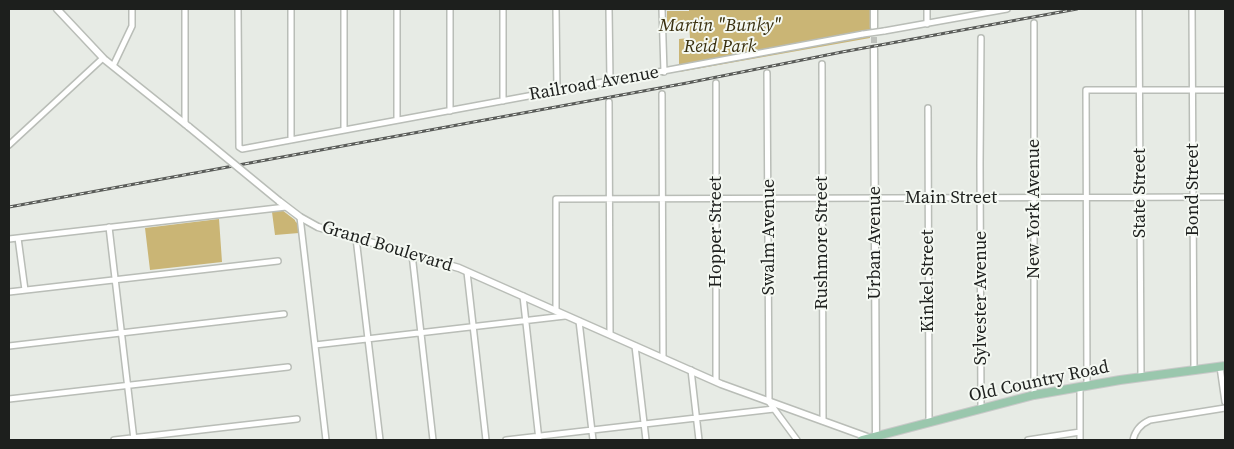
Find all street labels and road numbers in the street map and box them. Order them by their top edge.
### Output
street label: Railroad Avenue [527,62,661,106]
street label: New York Avenue [1023,139,1045,279]
street label: Bond Street [1182,143,1204,237]
street label: State Street [1129,148,1151,238]
street label: Hopper Street [705,176,727,288]
street label: Rushmore Street [811,176,833,310]
street label: Swalm Avenue [758,179,780,295]
street label: Urban Avenue [864,186,886,300]
street label: Main Street [905,187,997,209]
street label: Grand Boulevard [319,217,455,277]
street label: Kinkel Street [917,230,939,332]
street label: Sylvester Avenue [970,231,992,365]
street label: Old Country Road [967,357,1111,407]

